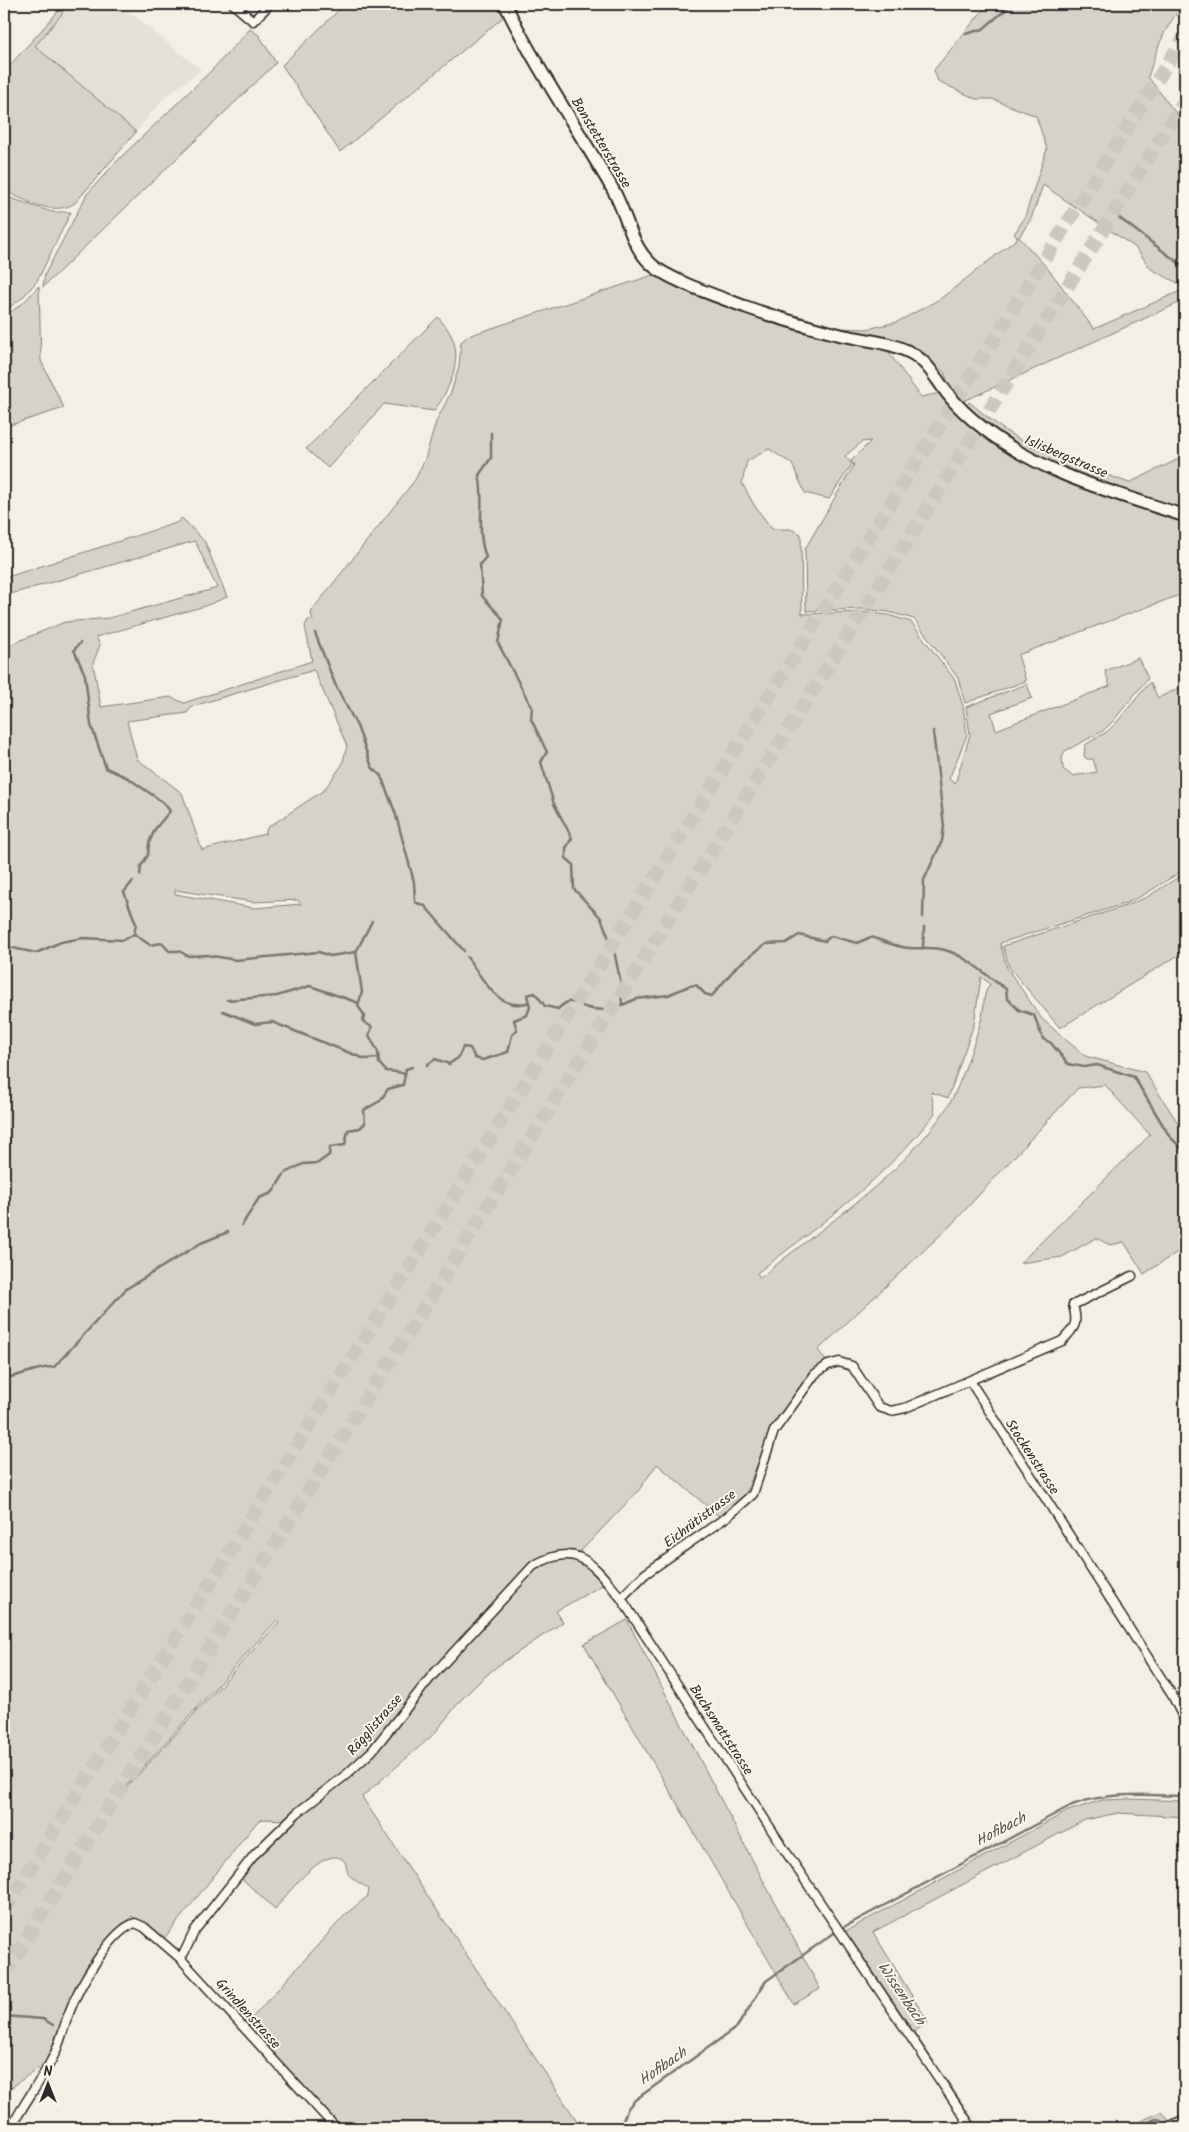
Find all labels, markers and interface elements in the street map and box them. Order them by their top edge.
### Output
street label: Bonstetterstrasse [565,93,637,193]
street label: Islisbergstrasse [1021,430,1112,485]
street label: Stockenstrasse [999,1415,1065,1500]
street label: Eichrütistrasse [659,1484,742,1554]
street label: Buchsmattstrasse [683,1680,759,1780]
street label: Rägglistrasse [342,1689,409,1761]
water label: Hofibach [971,1806,1032,1853]
water label: Wissenbach [871,1957,932,2032]
street label: Grindlenstrasse [210,1974,286,2055]
water label: Hofibach [634,2040,694,2092]
north arrow [22,2060,72,2110]
text: N [44,2061,53,2083]

